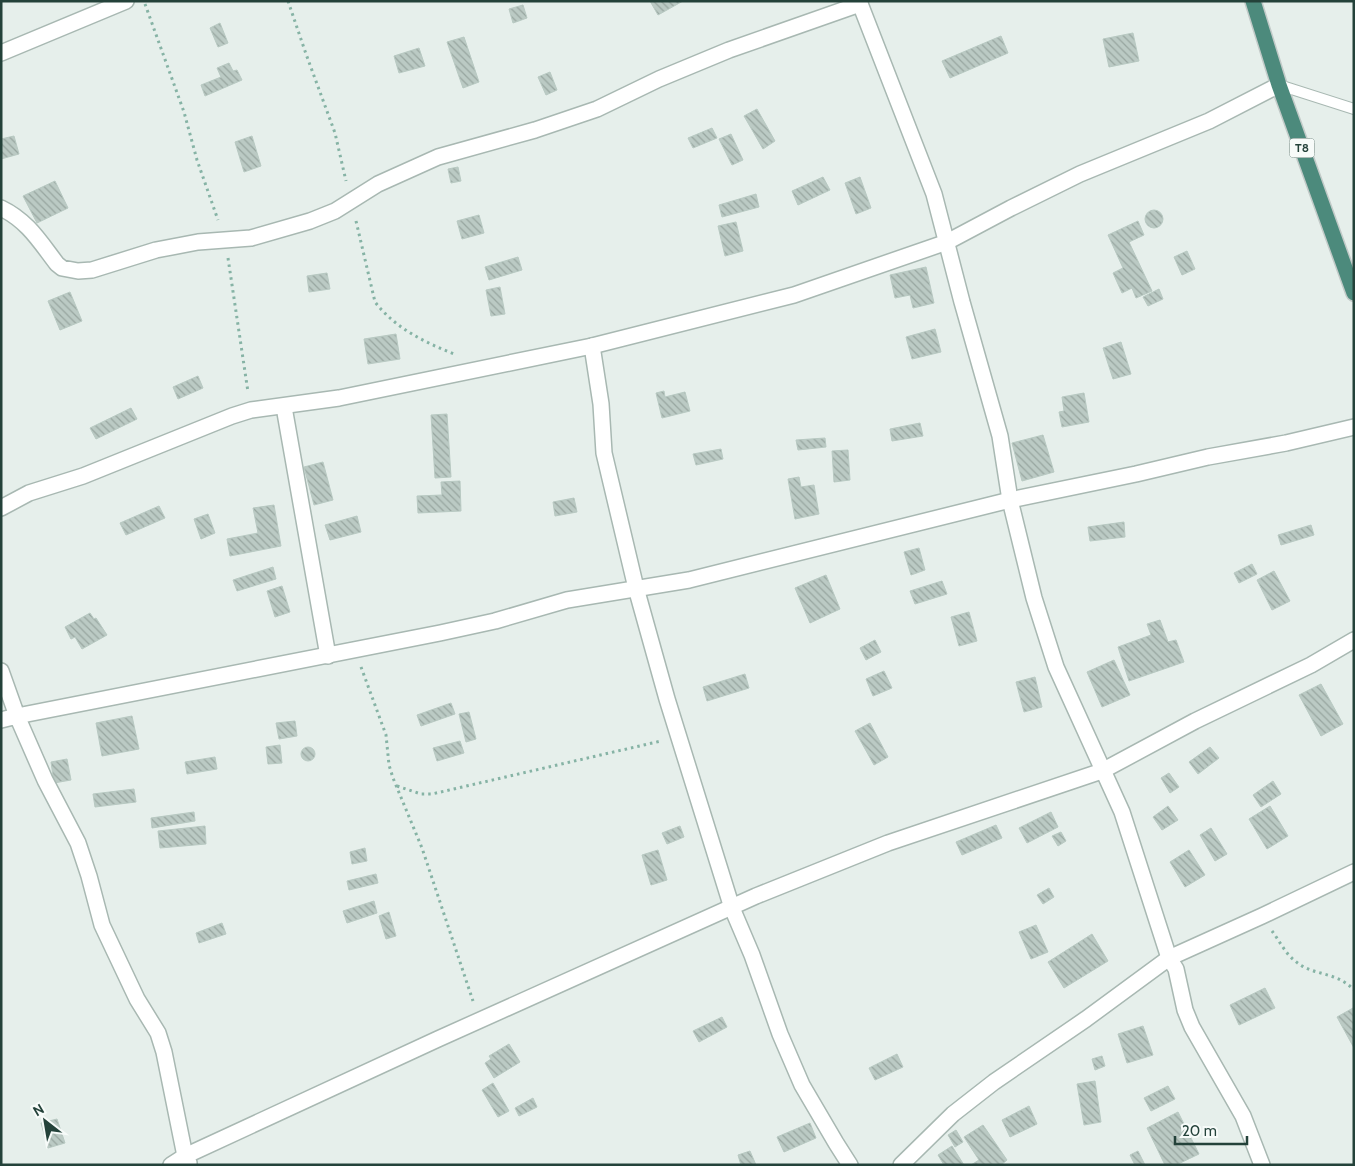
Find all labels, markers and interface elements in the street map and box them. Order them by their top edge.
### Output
road number: T8 [1290,138,1314,158]
north arrow [20,1096,70,1146]
text: N [29,1100,47,1120]
scale bar [1175,1114,1248,1146]
text: 20 m [1182,1122,1217,1140]

